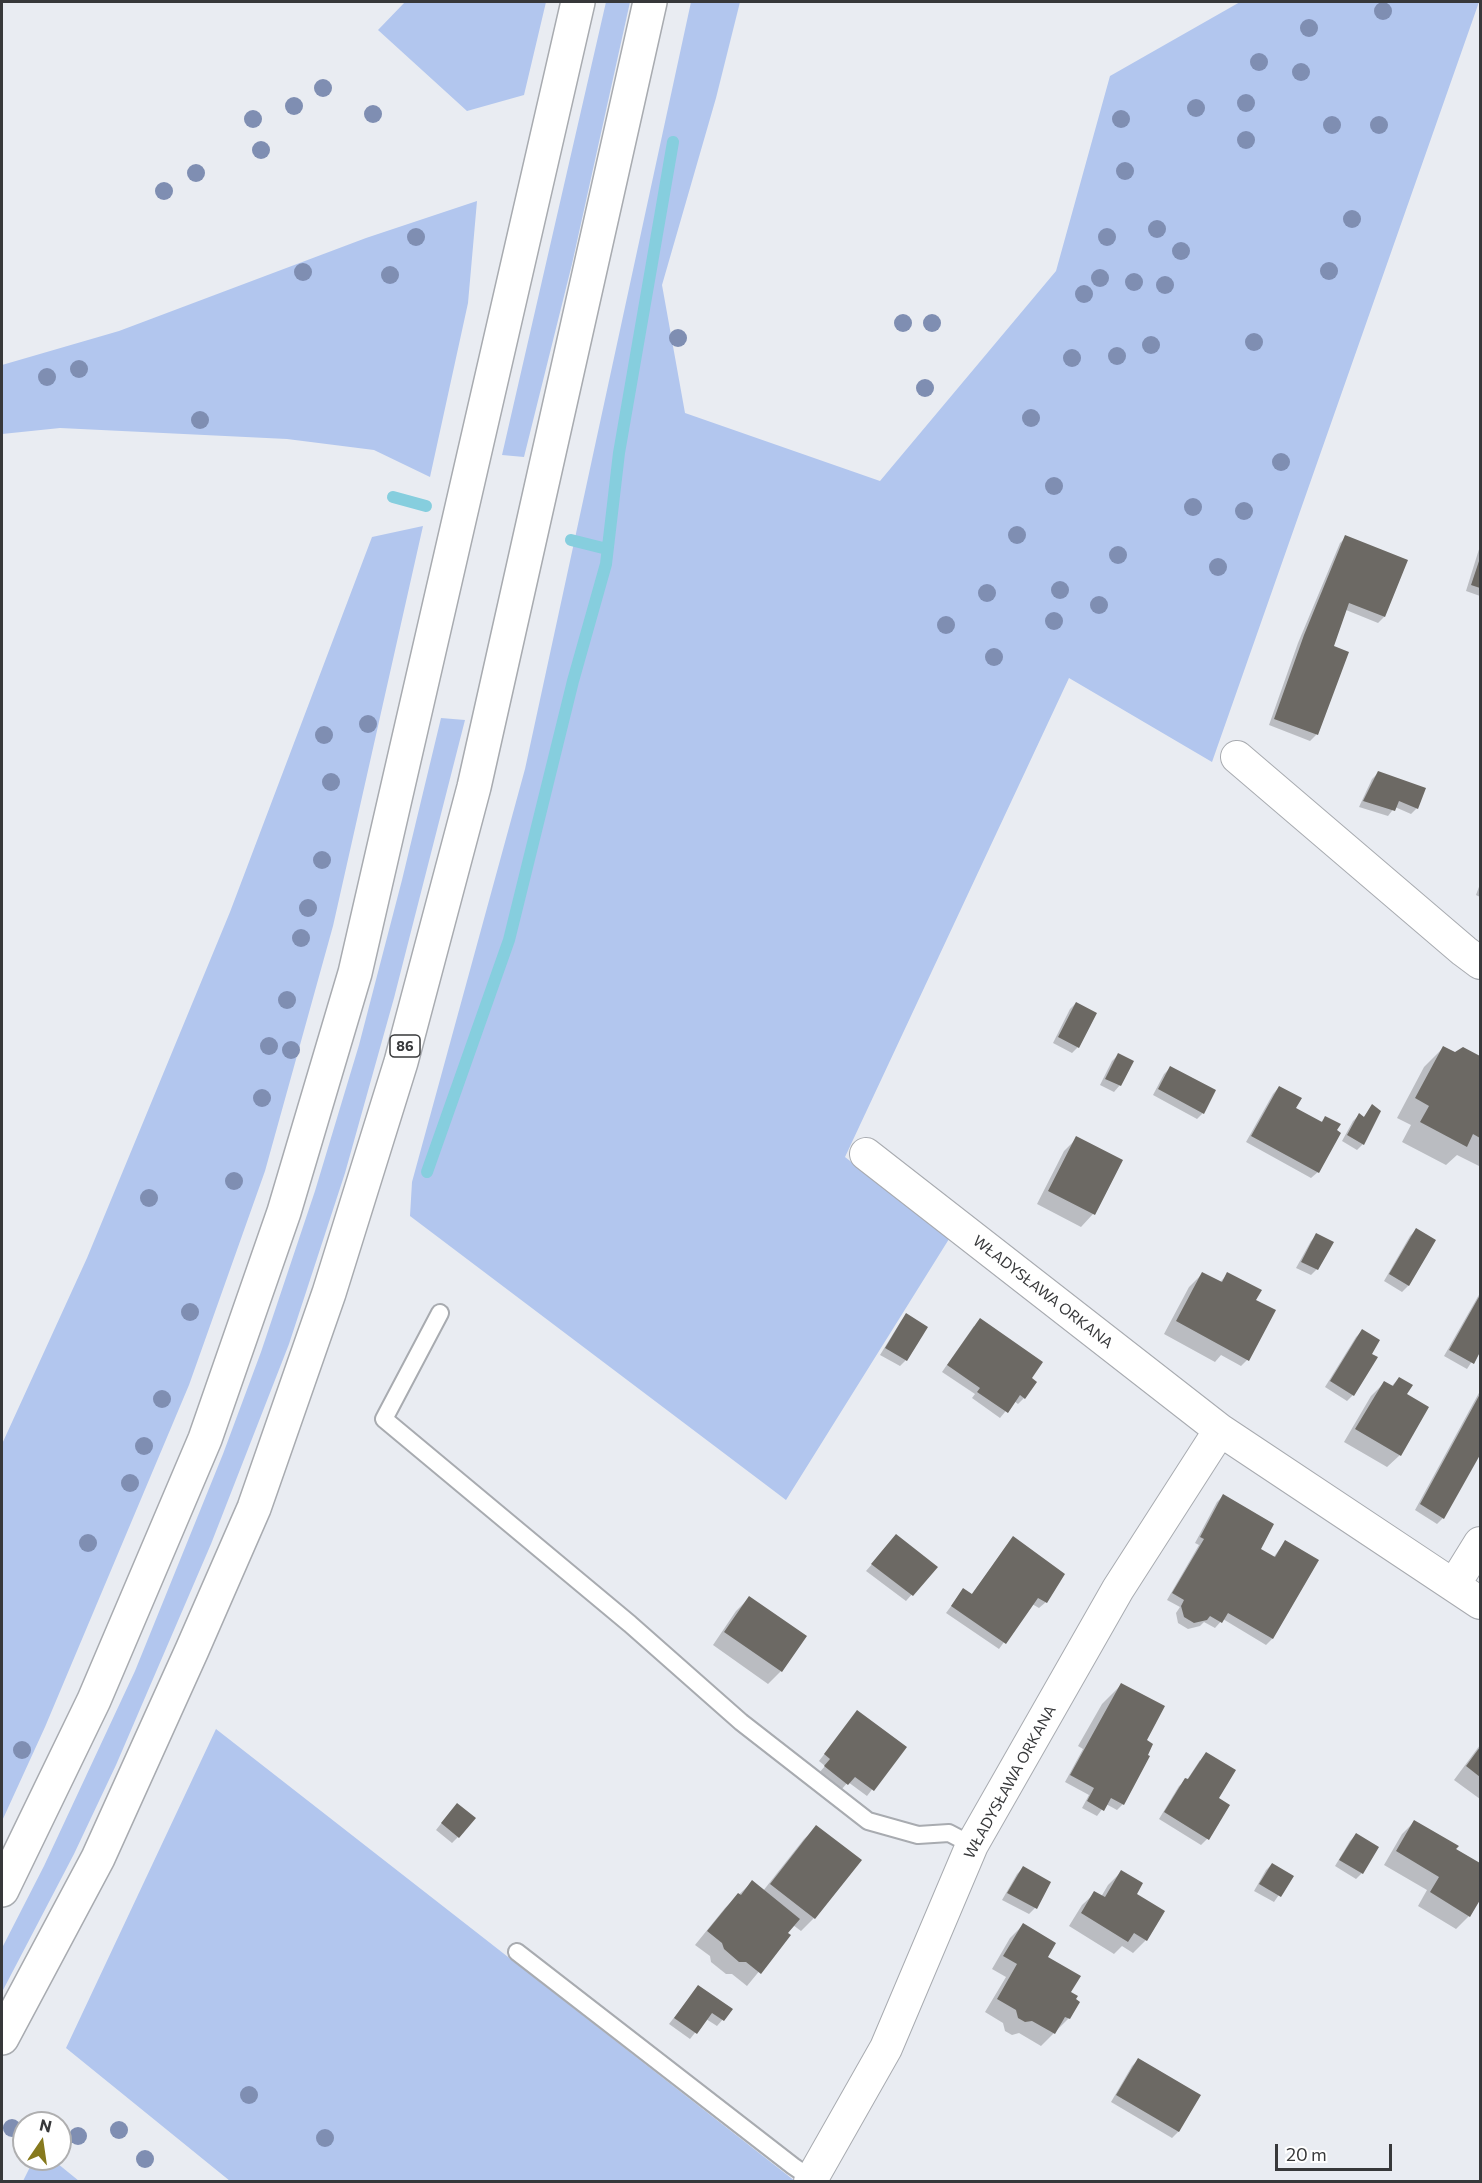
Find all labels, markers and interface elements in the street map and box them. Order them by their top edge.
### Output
road number: 86 [390,1035,420,1057]
street label: WŁADYSŁAWA ORKANA [969,1232,1117,1352]
street label: WŁADYSŁAWA ORKANA [960,1702,1060,1862]
north arrow [12,2111,72,2171]
text: N [38,2114,54,2136]
scale bar [1278,2132,1395,2170]
text: 20 m [1286,2143,1327,2165]

